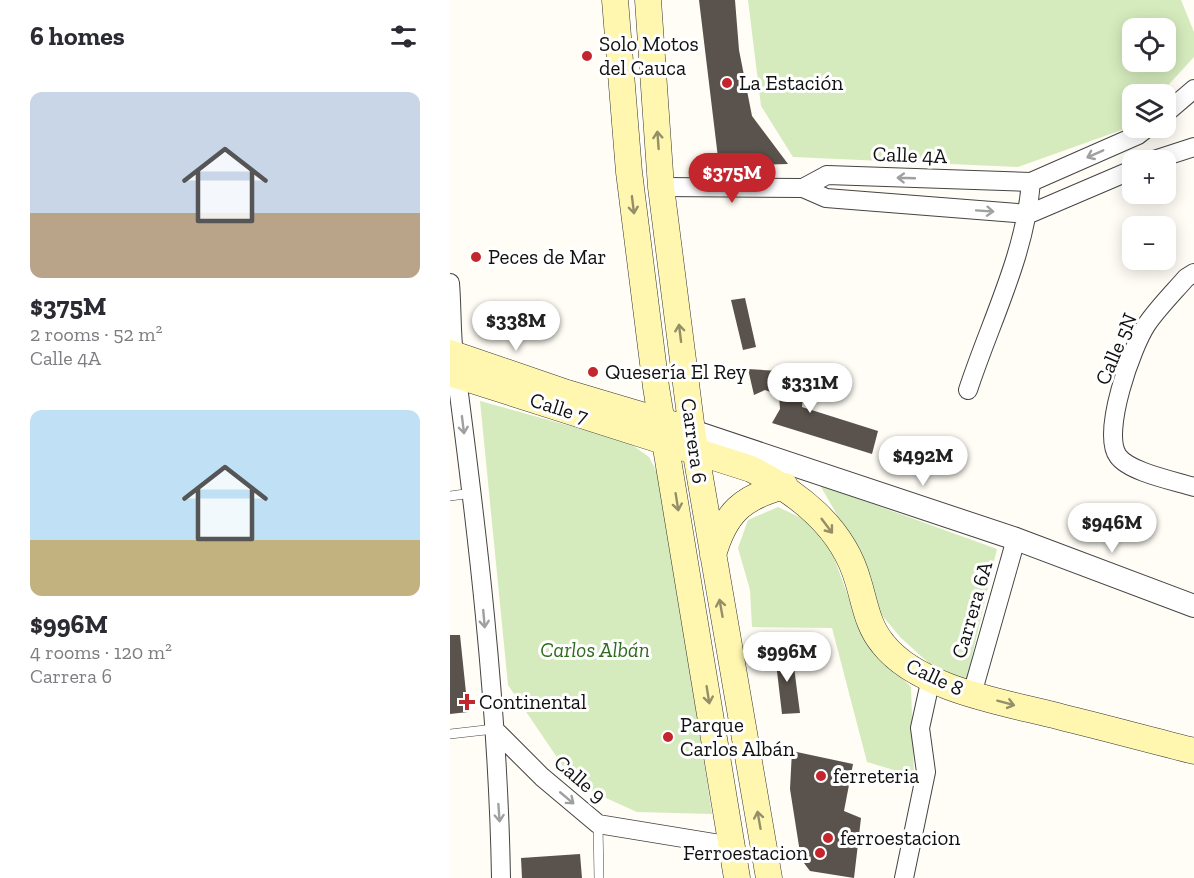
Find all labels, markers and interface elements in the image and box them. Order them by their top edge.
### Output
map controls [1122,18,1176,270]
button: locate [1122,18,1176,72]
text: 6 homes [30,20,125,52]
icon: filters [387,20,420,53]
place label: Solo Motos del Cauca [599,31,699,80]
marker: Solo Motos del Cauca [580,49,594,63]
place label: La Estación [739,70,843,95]
marker: La Estación [720,76,734,90]
button: layers [1122,84,1176,138]
one-way arrow [652,130,663,150]
icon: home [171,131,279,239]
street label: Calle 4A [872,141,948,168]
one-way arrow [1087,148,1105,160]
button: + [1122,150,1176,204]
pin: $375M [690,153,774,204]
text: $375M [703,160,761,184]
one-way arrow [897,172,917,183]
one-way arrow [628,194,639,214]
one-way arrow [975,206,994,217]
button: − [1122,216,1176,270]
place label: Peces de Mar [488,244,606,269]
marker: Peces de Mar [469,250,483,264]
text: $375M [30,290,106,322]
pin: $338M [474,301,558,352]
text: $338M [486,308,546,332]
street label: Calle 5N [1089,309,1142,389]
text: 2 rooms · 52 m² [30,322,163,346]
one-way arrow [674,324,685,344]
text: Calle 4A [30,346,101,370]
place label: Quesería El Rey [605,359,747,384]
pin: $331M [768,363,852,414]
marker: Quesería El Rey [586,365,600,379]
text: $331M [781,370,839,394]
street label: Calle 7 [527,386,591,429]
street label: Carrera 6 [676,397,713,485]
one-way arrow [458,414,469,434]
pin: $492M [881,436,965,487]
text: $492M [893,443,953,467]
icon: home [171,449,279,557]
one-way arrow [671,492,682,511]
pin: $946M [1070,503,1154,554]
text: $946M [1082,510,1142,534]
one-way arrow [821,518,834,534]
street label: Carrera 6A [946,558,997,661]
one-way arrow [715,598,726,618]
text: $996M [30,608,108,640]
one-way arrow [479,608,490,628]
pin: $996M [745,632,829,683]
park label: Carlos Albán [540,637,650,662]
text: $996M [757,639,817,663]
text: 4 rooms · 120 m² [30,640,172,664]
street label: Calle 8 [902,652,968,701]
text: Carrera 6 [30,664,112,688]
one-way arrow [702,684,713,704]
place label: Continental [479,689,587,714]
marker: Continental [460,695,474,709]
one-way arrow [996,697,1015,709]
place label: Parque Carlos Albán [680,712,795,761]
marker: Parque Carlos Albán [661,730,675,744]
street label: Calle 9 [549,749,611,808]
place label: ferreteria [833,763,919,788]
marker: ferreteria [814,769,828,783]
one-way arrow [559,791,574,805]
one-way arrow [494,802,505,822]
one-way arrow [753,811,764,831]
place label: ferroestacion [840,825,960,850]
marker: ferroestacion [821,831,835,845]
place label: Ferroestacion [683,840,808,865]
marker: Ferroestacion [813,846,827,860]

